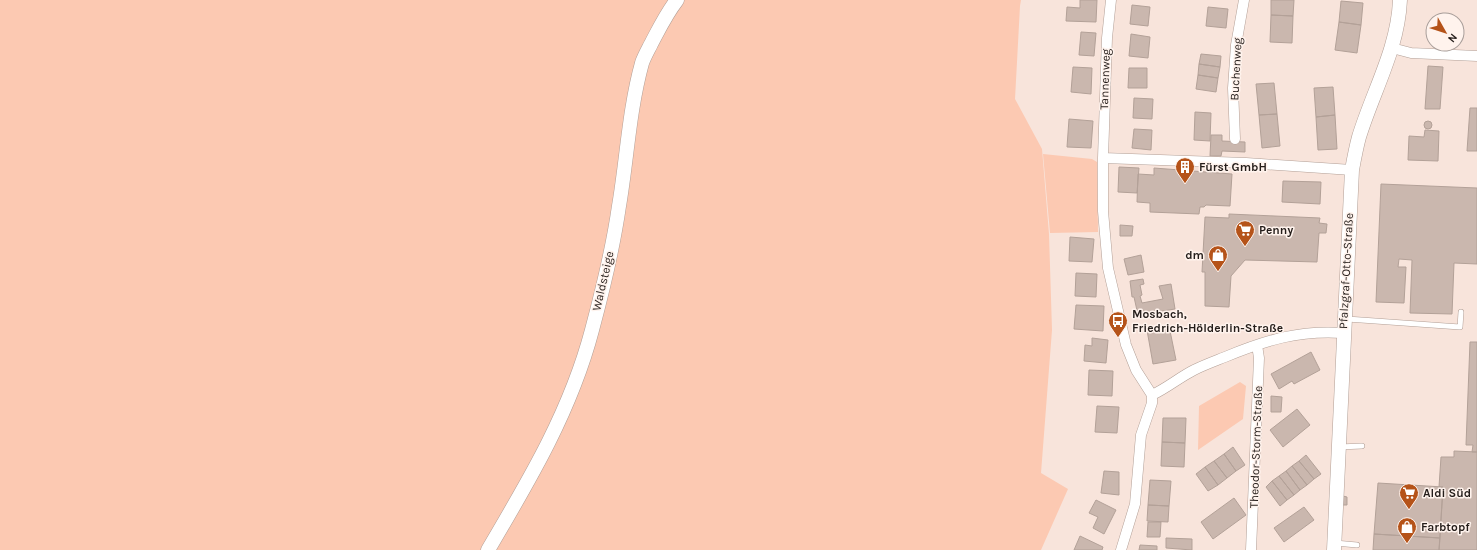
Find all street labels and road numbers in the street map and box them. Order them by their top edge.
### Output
street label: Buchenweg [1227,37,1245,101]
street label: Tannenweg [1097,48,1113,110]
street label: Pfalzgraf-Otto-Straße [1336,213,1356,329]
street label: Waldsteige [589,250,617,312]
street label: Theodor-Storm-Straße [1247,386,1265,508]

